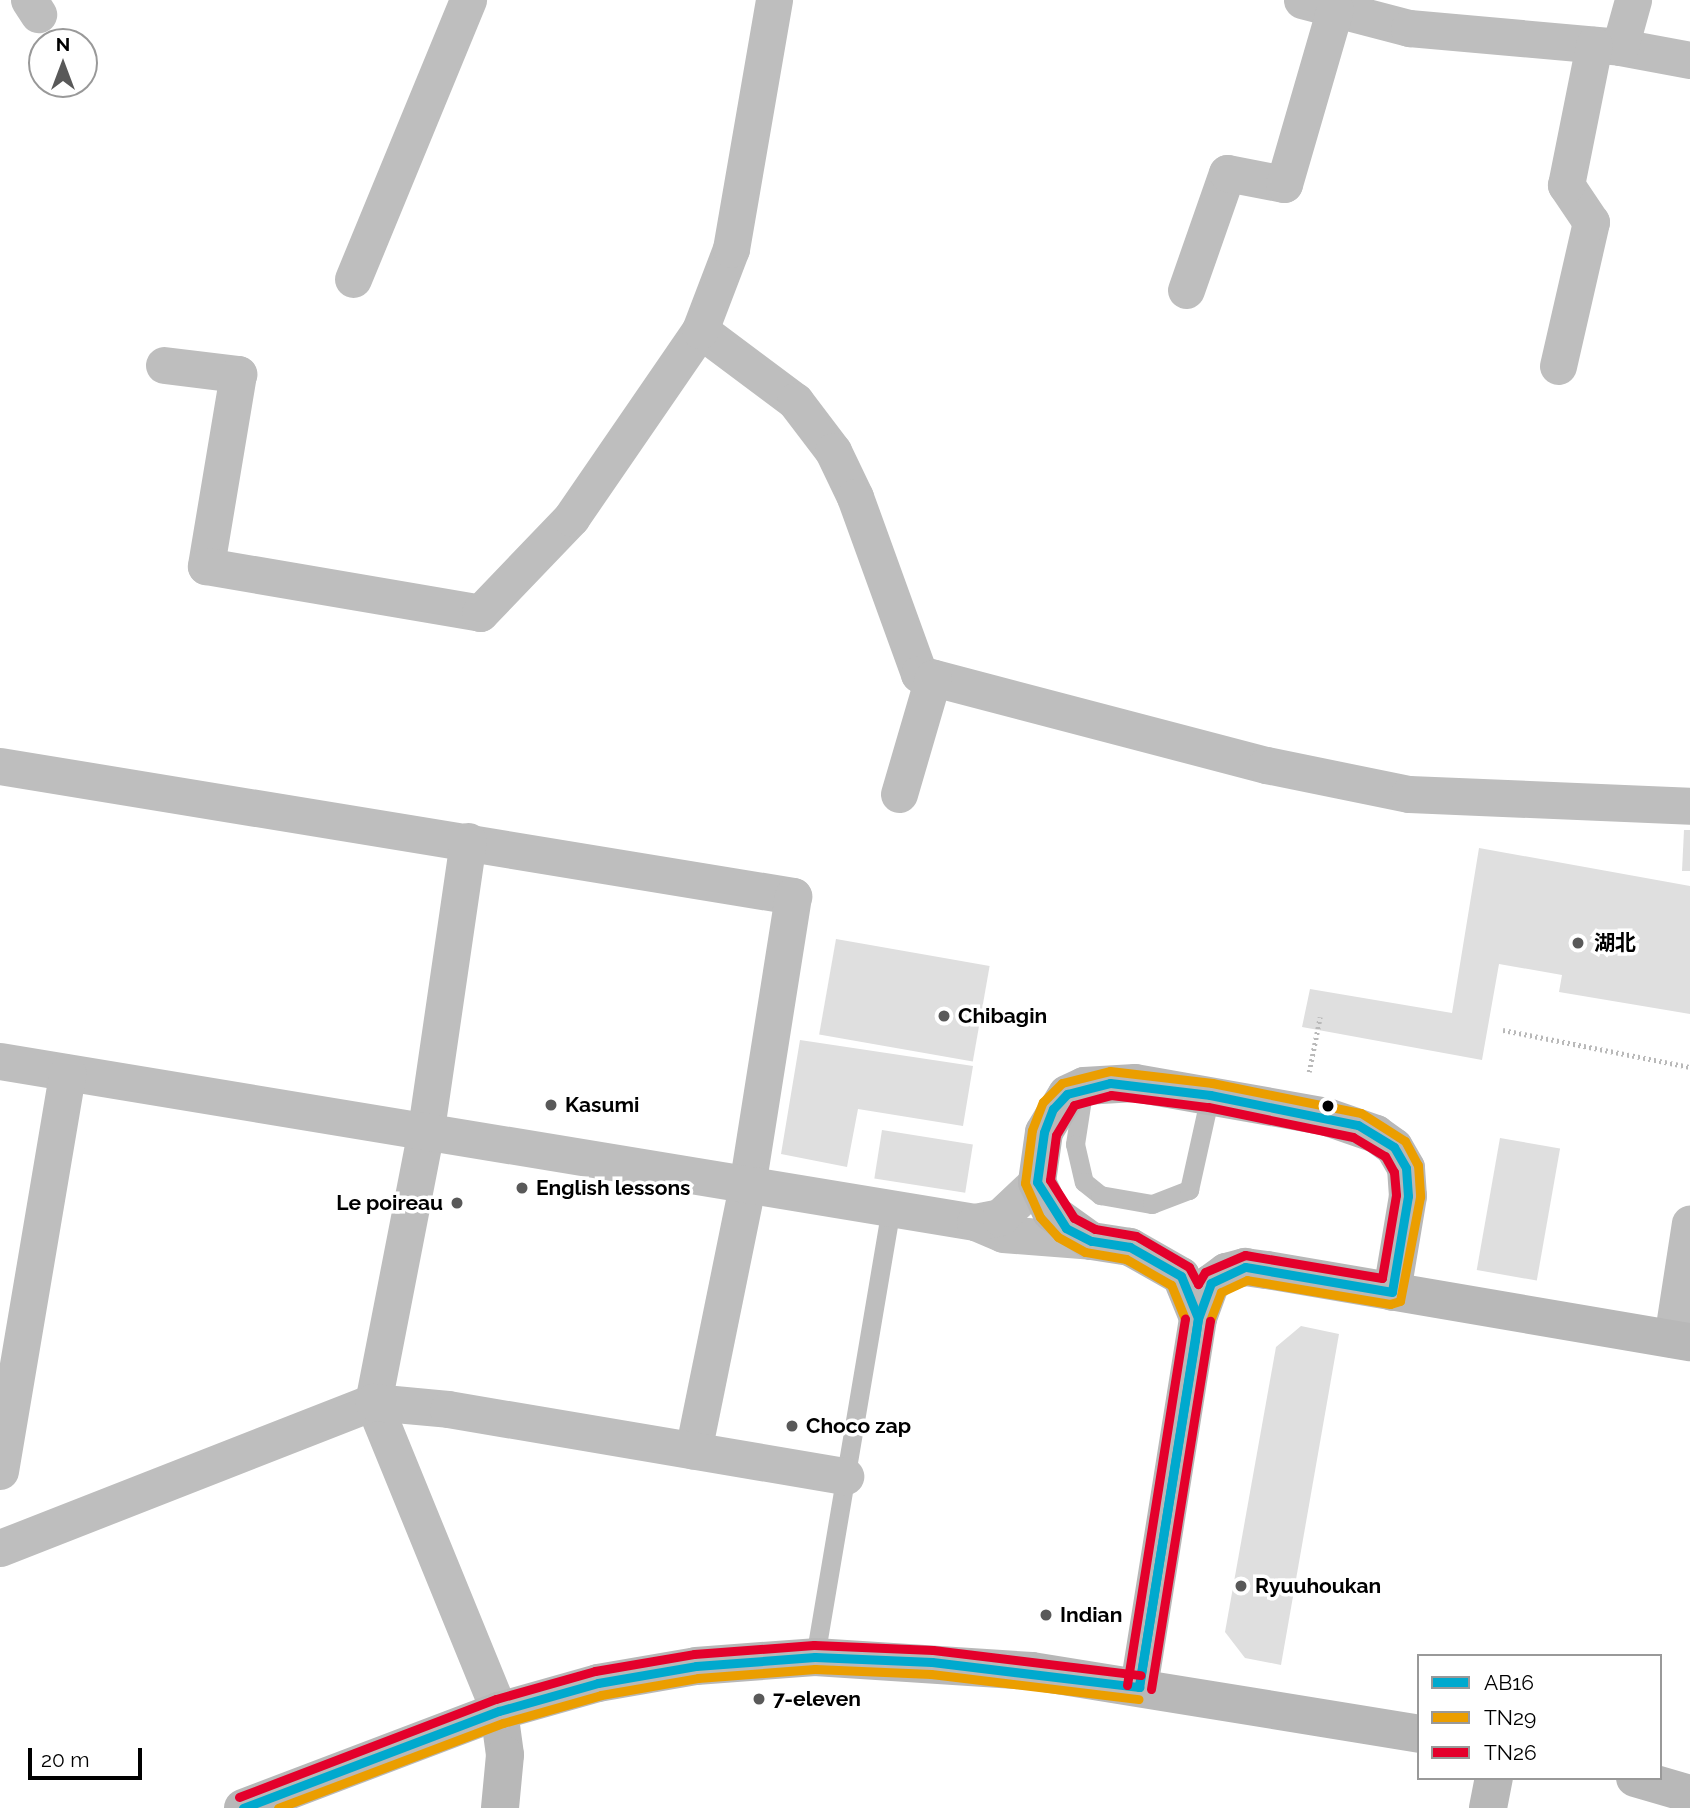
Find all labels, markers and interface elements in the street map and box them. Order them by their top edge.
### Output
north arrow [28,28,98,98]
text: N [56,33,70,55]
place label: 湖北 [1594,930,1636,956]
marker: 湖北 [1568,933,1588,953]
place label: Chibagin [958,1003,1047,1029]
marker: Chibagin [936,1008,952,1024]
place label: Kasumi [565,1092,639,1118]
marker: Kasumi [543,1097,559,1113]
unlabelled marker [1321,1099,1335,1113]
place label: English lessons [536,1175,690,1201]
marker: English lessons [514,1180,530,1196]
place label: Le poireau [336,1190,443,1216]
marker: Le poireau [449,1195,465,1211]
place label: Choco zap [806,1413,911,1439]
marker: Choco zap [784,1418,800,1434]
place label: Ryuuhoukan [1255,1573,1381,1599]
marker: Ryuuhoukan [1233,1578,1249,1594]
place label: Indian [1060,1602,1122,1628]
marker: Indian [1038,1607,1054,1623]
legend [1417,1654,1662,1780]
text: AB16 [1484,1670,1534,1695]
place label: 7-eleven [773,1686,861,1712]
marker: 7-eleven [751,1691,767,1707]
text: TN29 [1484,1705,1536,1730]
scale bar [32,1734,145,1778]
text: TN26 [1484,1740,1537,1765]
text: 20 m [41,1747,89,1772]

